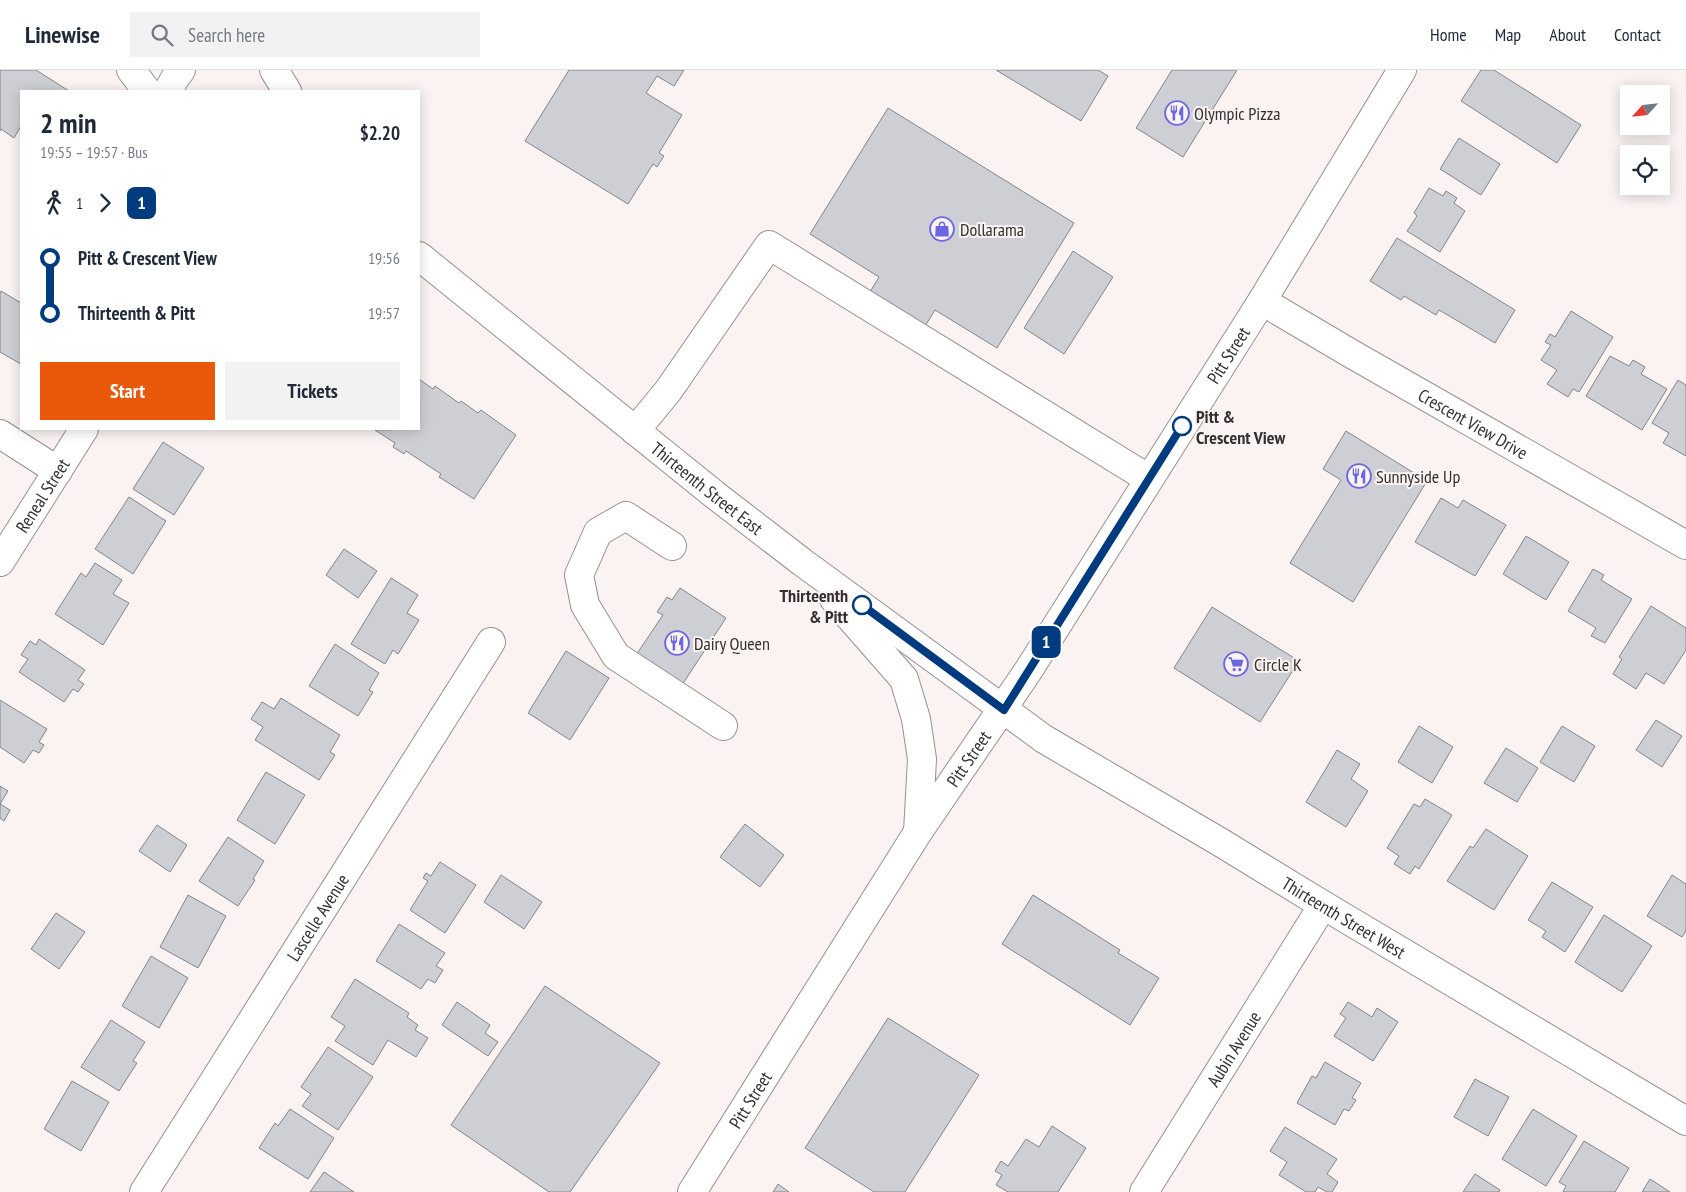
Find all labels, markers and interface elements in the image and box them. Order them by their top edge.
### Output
search box [130,12,480,57]
text: Linewise [25,19,100,50]
icon: search [148,21,176,49]
text: Search here [188,23,265,47]
text: Home [1430,23,1467,46]
text: Map [1495,23,1521,46]
text: About [1549,23,1586,46]
text: Contact [1614,23,1661,46]
north arrow [1620,85,1670,135]
map controls [1620,85,1670,195]
restaurant icon: Olympic Pizza [1164,100,1190,126]
place label: Olympic Pizza [1194,102,1280,125]
text: 2 min [40,104,97,141]
text: $2.20 [360,121,400,145]
text: 19:55 – 19:57 · Bus [40,142,148,162]
button: locate [1620,145,1670,195]
icon: walk [40,189,68,217]
icon: forward [91,189,119,217]
text: 1 [137,191,146,214]
text: 1 [76,193,83,213]
shop icon: Dollarama [929,216,955,242]
place label: Dollarama [960,218,1024,241]
text: Pitt & Crescent View [78,246,217,270]
text: 19:56 [368,248,400,268]
text: Thirteenth & Pitt [78,301,195,325]
text: 19:57 [368,303,400,323]
street label: Pitt Street [1201,322,1254,388]
button: Start [40,362,215,420]
button: Tickets [225,362,400,420]
street label: Crescent View Drive [1414,383,1532,464]
place label: Pitt & Crescent View [1196,405,1285,449]
marker: Pitt & Crescent View [1172,416,1192,436]
street label: Thirteenth Street East [647,437,768,539]
street label: Reneal Street [10,454,74,537]
restaurant icon: Sunnyside Up [1346,463,1372,489]
place label: Sunnyside Up [1376,465,1460,488]
place label: Thirteenth & Pitt [780,584,849,628]
marker: Thirteenth & Pitt [852,595,872,615]
line badge: 1 [1030,626,1062,658]
restaurant icon: Dairy Queen [664,630,690,656]
text: 1 [1042,630,1050,653]
place label: Dairy Queen [694,632,770,655]
supermarket icon: Circle K [1223,651,1249,677]
place label: Circle K [1254,653,1302,676]
street label: Pitt Street [941,726,995,791]
street label: Lascelle Avenue [281,869,354,965]
street label: Thirteenth Street West [1278,871,1410,963]
street label: Aubin Avenue [1201,1007,1266,1091]
street label: Pitt Street [723,1067,776,1133]

